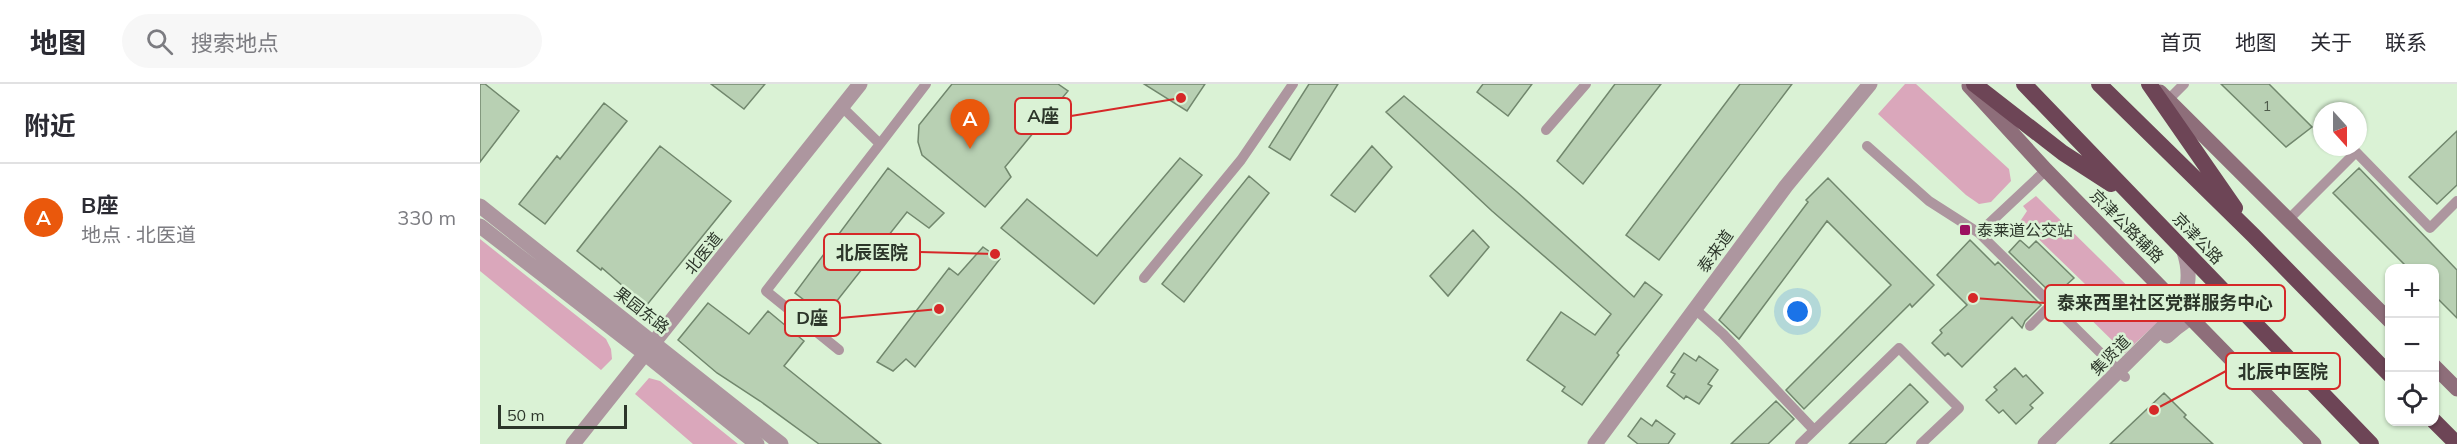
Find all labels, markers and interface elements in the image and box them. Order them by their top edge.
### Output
search box [122,14,542,68]
text: 地图 [30,25,86,60]
icon: search [143,25,176,58]
text: 搜索地点 [191,29,279,57]
text: 首页 [2160,29,2202,55]
text: 地图 [2235,29,2277,55]
text: 关于 [2310,29,2352,55]
text: 联系 [2385,29,2427,55]
house number: 1 [2263,97,2271,115]
callout: A座 [1015,98,1071,134]
pin: A [950,100,990,149]
north arrow [2313,102,2367,156]
text: A座 [1027,104,1059,127]
text: 附近 [24,109,76,142]
street label: 京津公路辅路 [2086,185,2168,267]
text: B座 [81,191,118,219]
text: A [36,205,51,230]
text: 330 m [397,205,456,230]
street label: 京津公路 [2169,208,2227,268]
place label: 泰莱道公交站 [1977,220,2073,240]
text: 地点 · 北医道 [81,222,196,247]
marker: 泰莱道公交站 [1958,223,1972,237]
street label: 泰来道 [1693,226,1737,276]
street label: 北医道 [680,228,726,278]
callout: 北辰医院 [824,234,920,270]
text: 北辰医院 [836,241,908,264]
map controls [2385,264,2439,426]
button: + [2385,264,2439,318]
street label: 果园东路 [611,282,673,338]
callout: 泰来西里社区党群服务中心 [2045,285,2285,321]
text: 泰来西里社区党群服务中心 [2057,291,2273,314]
your location [1783,297,1812,326]
callout: D座 [785,300,840,336]
text: D座 [796,306,828,329]
button: − [2385,318,2439,372]
street label: 集贤道 [2086,331,2134,379]
callout: 北辰中医院 [2226,353,2340,389]
text: 北辰中医院 [2238,360,2328,383]
button: locate [2385,372,2439,426]
scale bar [498,402,627,430]
text: 50 m [507,405,544,425]

